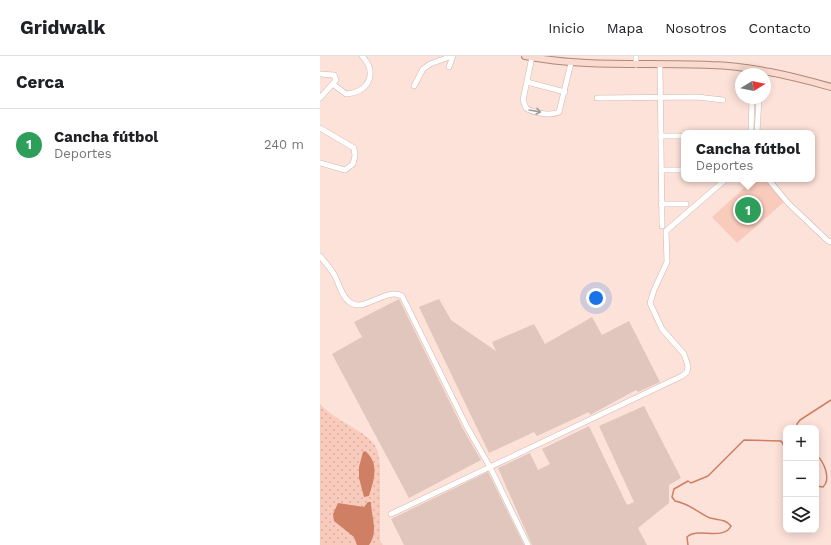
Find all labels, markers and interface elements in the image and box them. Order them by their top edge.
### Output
text: Gridwalk [20,16,105,39]
text: Inicio [548,20,585,36]
text: Mapa [607,20,643,36]
text: Nosotros [665,20,727,36]
text: Contacto [749,20,811,36]
north arrow [735,68,771,104]
text: Cerca [16,72,64,92]
one-way arrow [528,107,541,115]
text: Cancha fútbol [54,128,158,146]
popup [681,130,815,182]
text: 1 [26,137,32,152]
text: 240 m [264,137,304,152]
text: Cancha fútbol [696,140,800,158]
text: Deportes [54,146,112,161]
text: Deportes [696,158,753,173]
pin: 1 [735,195,761,225]
your location [586,288,606,308]
map controls [783,425,819,533]
button: + [783,425,819,461]
button: − [783,461,819,497]
button: layers [783,497,819,533]

